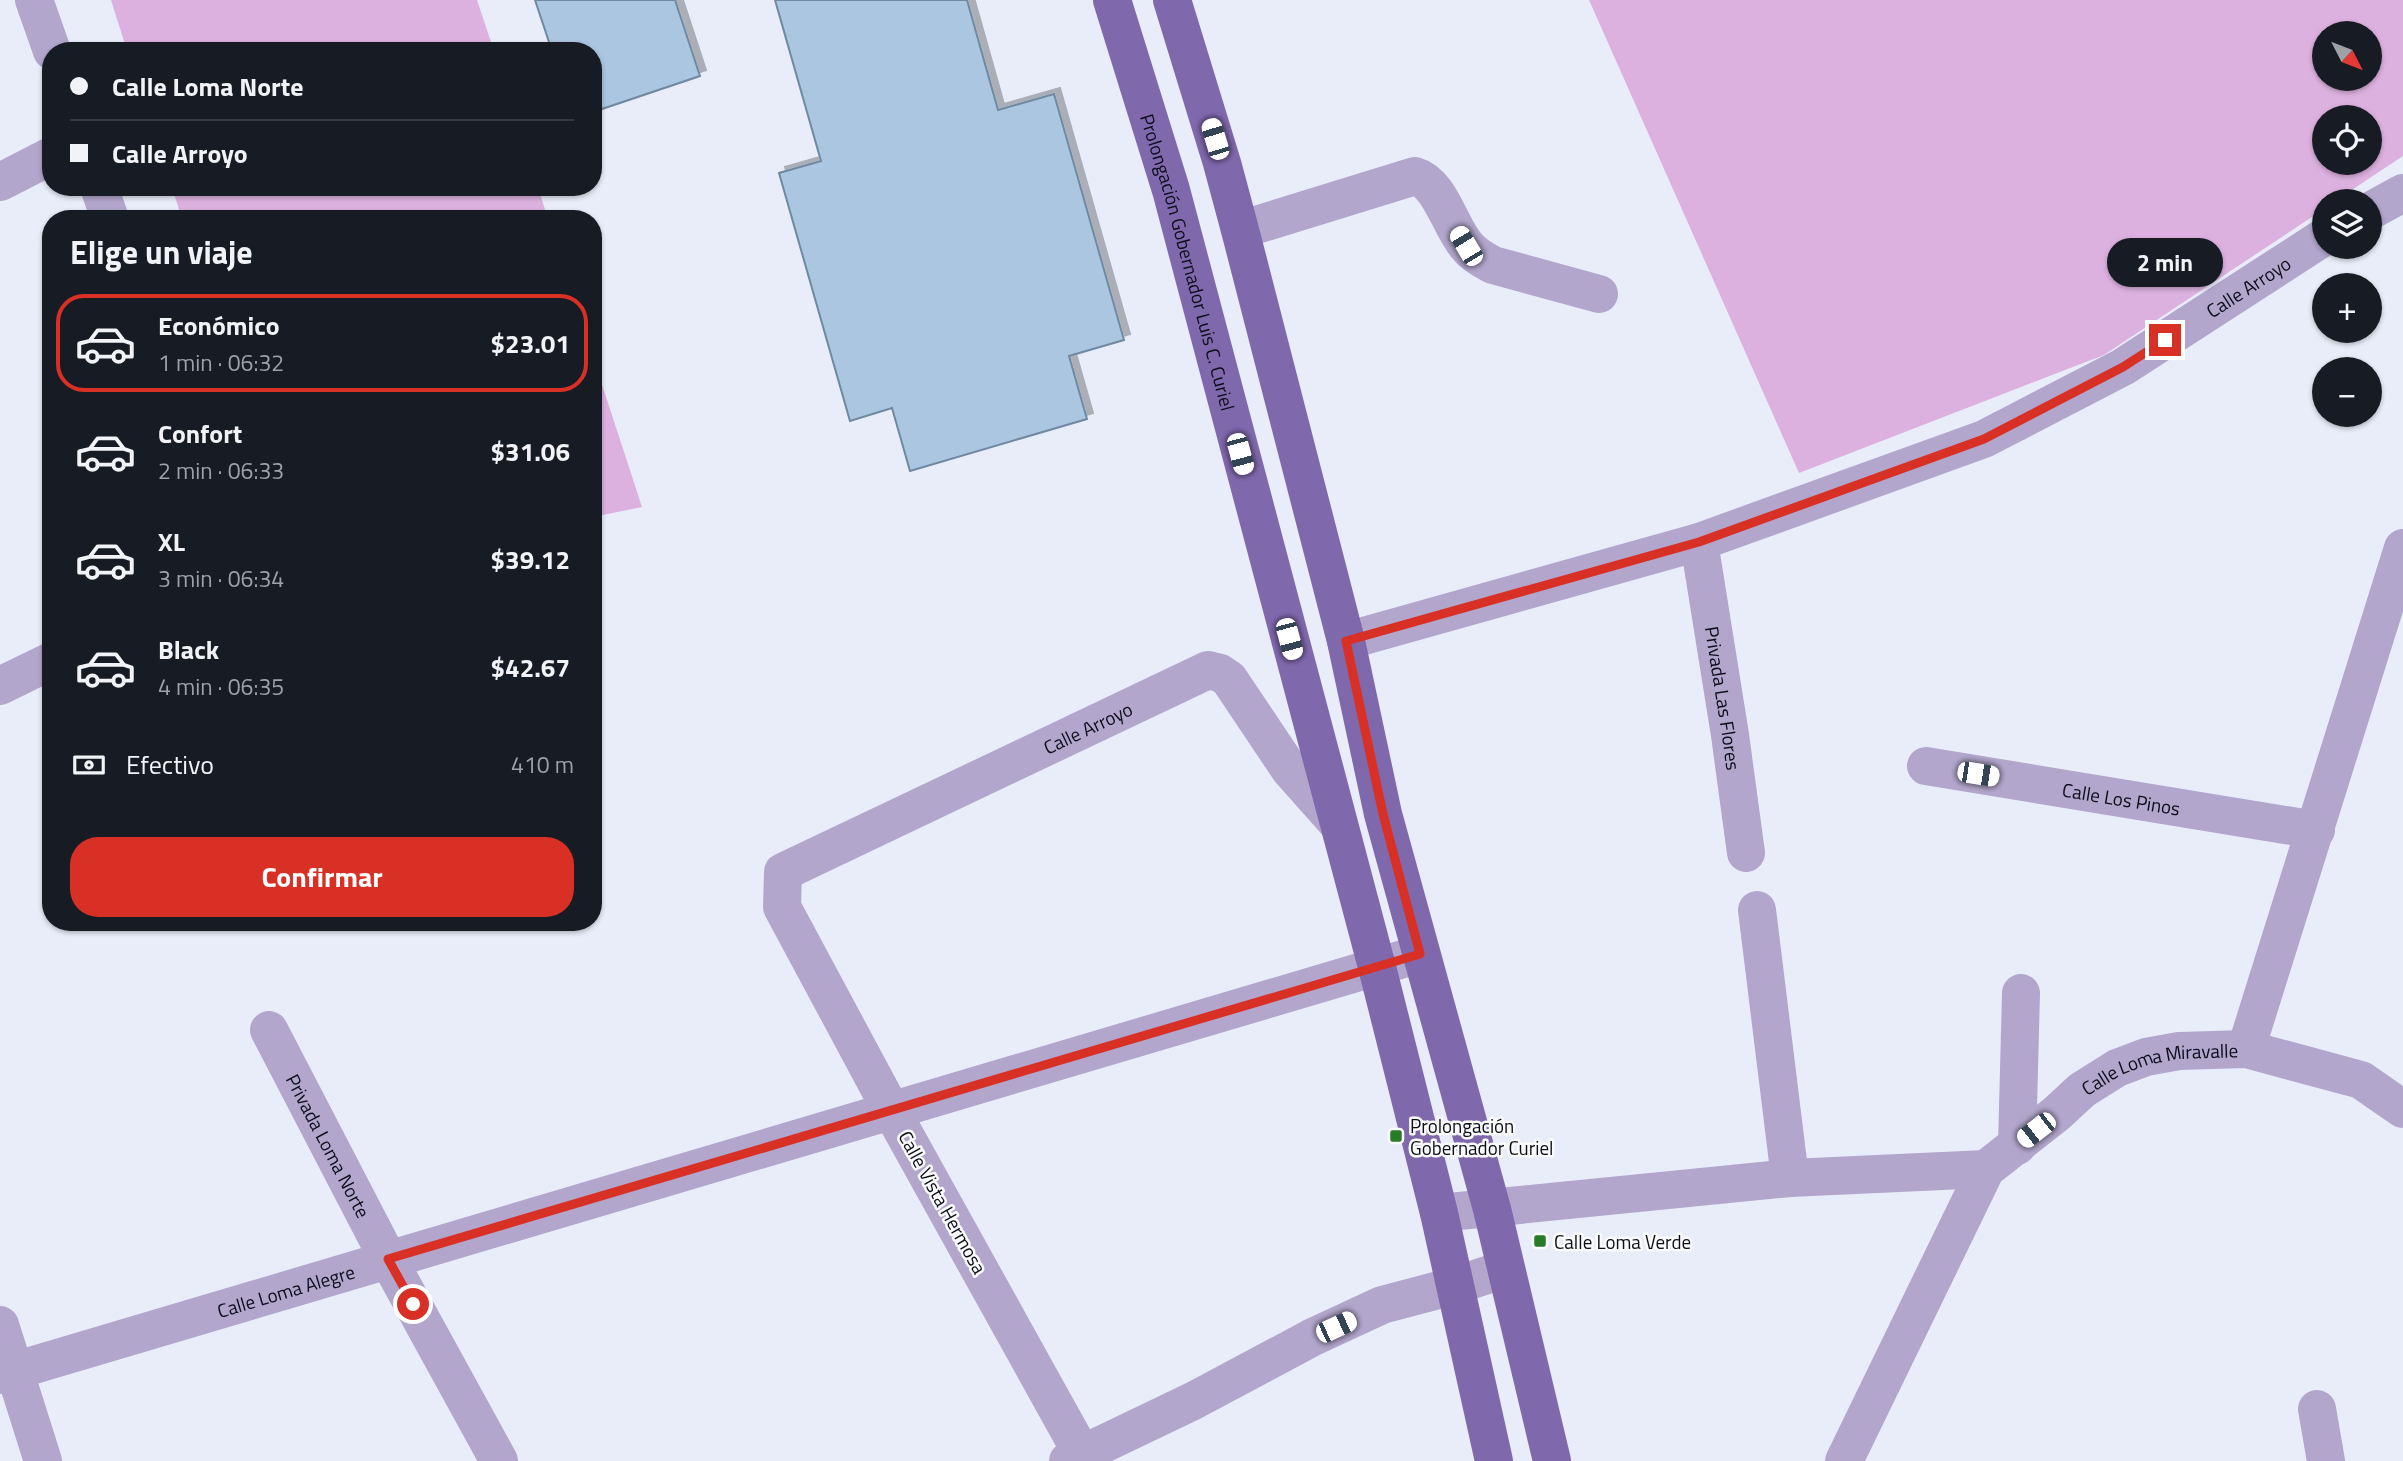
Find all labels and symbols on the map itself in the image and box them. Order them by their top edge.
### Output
north arrow [2312,21,2382,91]
street label: Prolongación Gobernador Luis C. Curiel [1134,110,1243,414]
car [1199,116,1232,162]
car [1447,223,1486,269]
callout: 2 min [2107,238,2223,288]
street label: Calle Arroyo [2200,248,2296,324]
route end [2149,324,2181,356]
car [1225,431,1256,477]
car [1274,616,1305,662]
street label: Privada Las Flores [1698,624,1749,772]
street label: Calle Arroyo [1038,694,1137,761]
car [1956,760,2001,788]
street label: Calle Los Pinos [2060,774,2183,822]
street label: Calle Loma Miravalle [2075,1035,2239,1102]
street label: Privada Loma Norte [279,1068,378,1222]
car [2013,1109,2060,1151]
place label: Prolongación Gobernador Curiel [1410,1111,1553,1162]
street label: Calle Vista Hermosa [892,1125,995,1279]
marker: Prolongación Gobernador Curiel [1388,1128,1404,1144]
place label: Calle Loma Verde [1554,1227,1691,1256]
marker: Calle Loma Verde [1532,1233,1548,1249]
street label: Calle Loma Alegre [213,1256,358,1324]
route start [397,1288,429,1320]
car [1313,1309,1360,1345]

